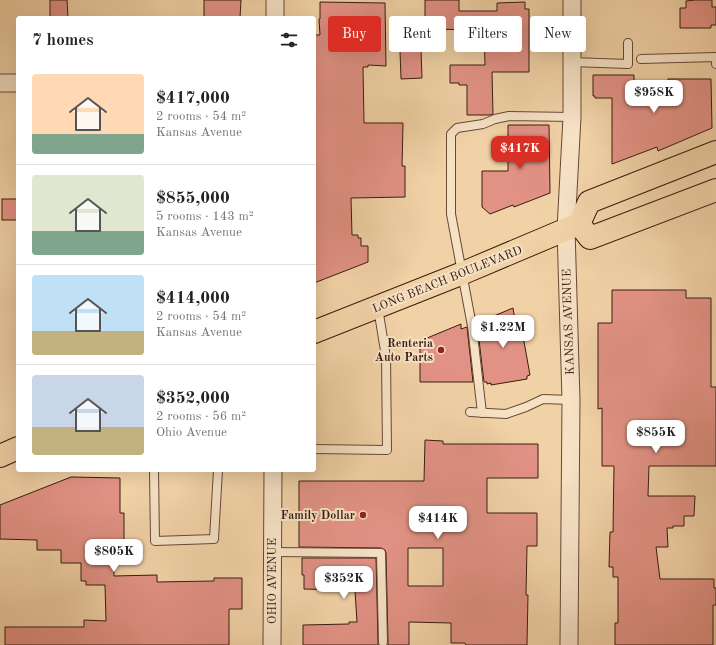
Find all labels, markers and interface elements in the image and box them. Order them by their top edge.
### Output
chip: Buy [328,16,381,52]
chip: Rent [389,16,446,52]
chip: Filters [454,16,522,52]
chip: New [530,16,586,52]
icon: filters [278,29,300,51]
text: 7 homes [32,32,94,49]
pin: $958K [626,80,682,114]
text: $958K [634,86,674,99]
icon: home [64,90,112,138]
text: $417,000 [156,90,230,107]
text: 2 rooms · 54 m² [156,110,246,123]
text: Kansas Avenue [156,126,242,139]
pin: $417K [492,136,548,170]
text: $417K [500,142,540,155]
text: $855,000 [156,190,230,207]
icon: home [64,191,112,239]
text: 5 rooms · 143 m² [156,210,254,223]
text: Kansas Avenue [156,226,242,239]
street label: LONG BEACH BOULEVARD [371,244,524,316]
street label: KANSAS AVENUE [561,269,577,375]
text: $414,000 [156,290,230,307]
icon: home [64,291,112,339]
text: 2 rooms · 54 m² [156,310,246,323]
pin: $1.22M [470,315,536,349]
text: $1.22M [480,321,526,334]
text: Kansas Avenue [156,326,242,339]
place label: Renteria Auto Parts [375,338,433,364]
marker: Renteria Auto Parts [436,345,446,355]
text: $352,000 [156,390,230,407]
icon: home [64,391,112,439]
text: 2 rooms · 56 m² [156,410,246,423]
pin: $855K [628,420,684,454]
text: Ohio Avenue [156,426,227,439]
text: $855K [636,426,676,439]
pin: $414K [410,506,466,540]
place label: Family Dollar [281,510,355,522]
marker: Family Dollar [358,510,368,520]
text: $414K [418,512,458,525]
street label: OHIO AVENUE [267,538,279,624]
pin: $805K [86,539,142,573]
text: $805K [94,545,134,558]
pin: $352K [316,566,372,600]
text: $352K [324,572,364,585]

